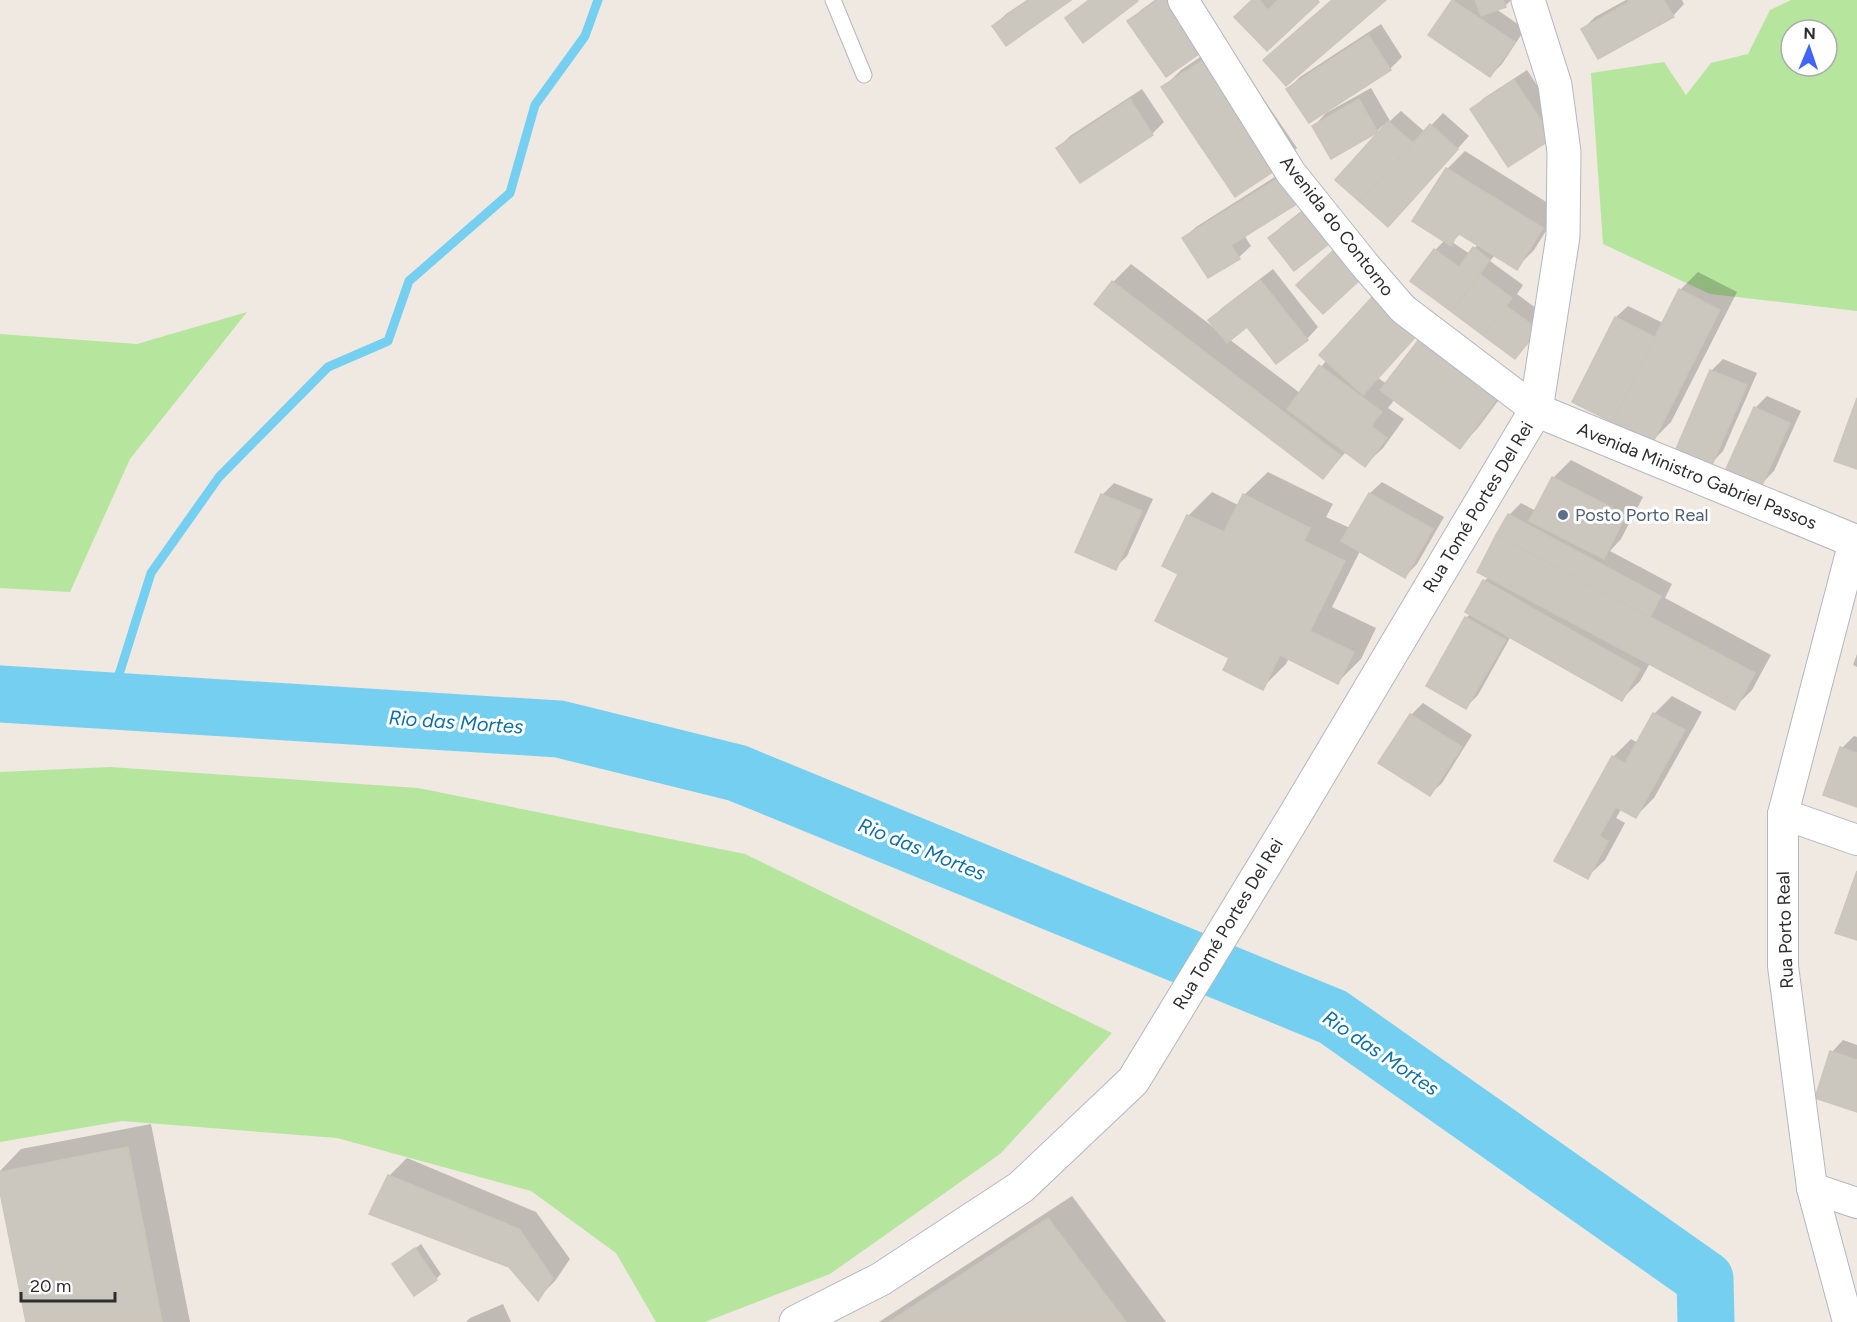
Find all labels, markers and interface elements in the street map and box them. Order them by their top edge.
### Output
north arrow [1779,18,1839,78]
text: N [1803,24,1816,43]
street label: Avenida do Contorno [1275,151,1399,301]
street label: Rua Tomé Portes Del Rei [1418,417,1538,597]
street label: Avenida Ministro Gabriel Passos [1574,418,1820,534]
place label: Posto Porto Real [1575,504,1708,526]
marker: Posto Porto Real [1556,508,1570,522]
water label: Rio das Mortes [388,705,525,739]
water label: Rio das Mortes [855,813,990,886]
street label: Rua Tomé Portes Del Rei [1168,834,1288,1014]
street label: Rua Porto Real [1772,871,1798,989]
water label: Rio das Mortes [1318,1005,1444,1101]
scale bar [21,1265,116,1303]
text: 20 m [30,1275,71,1297]

